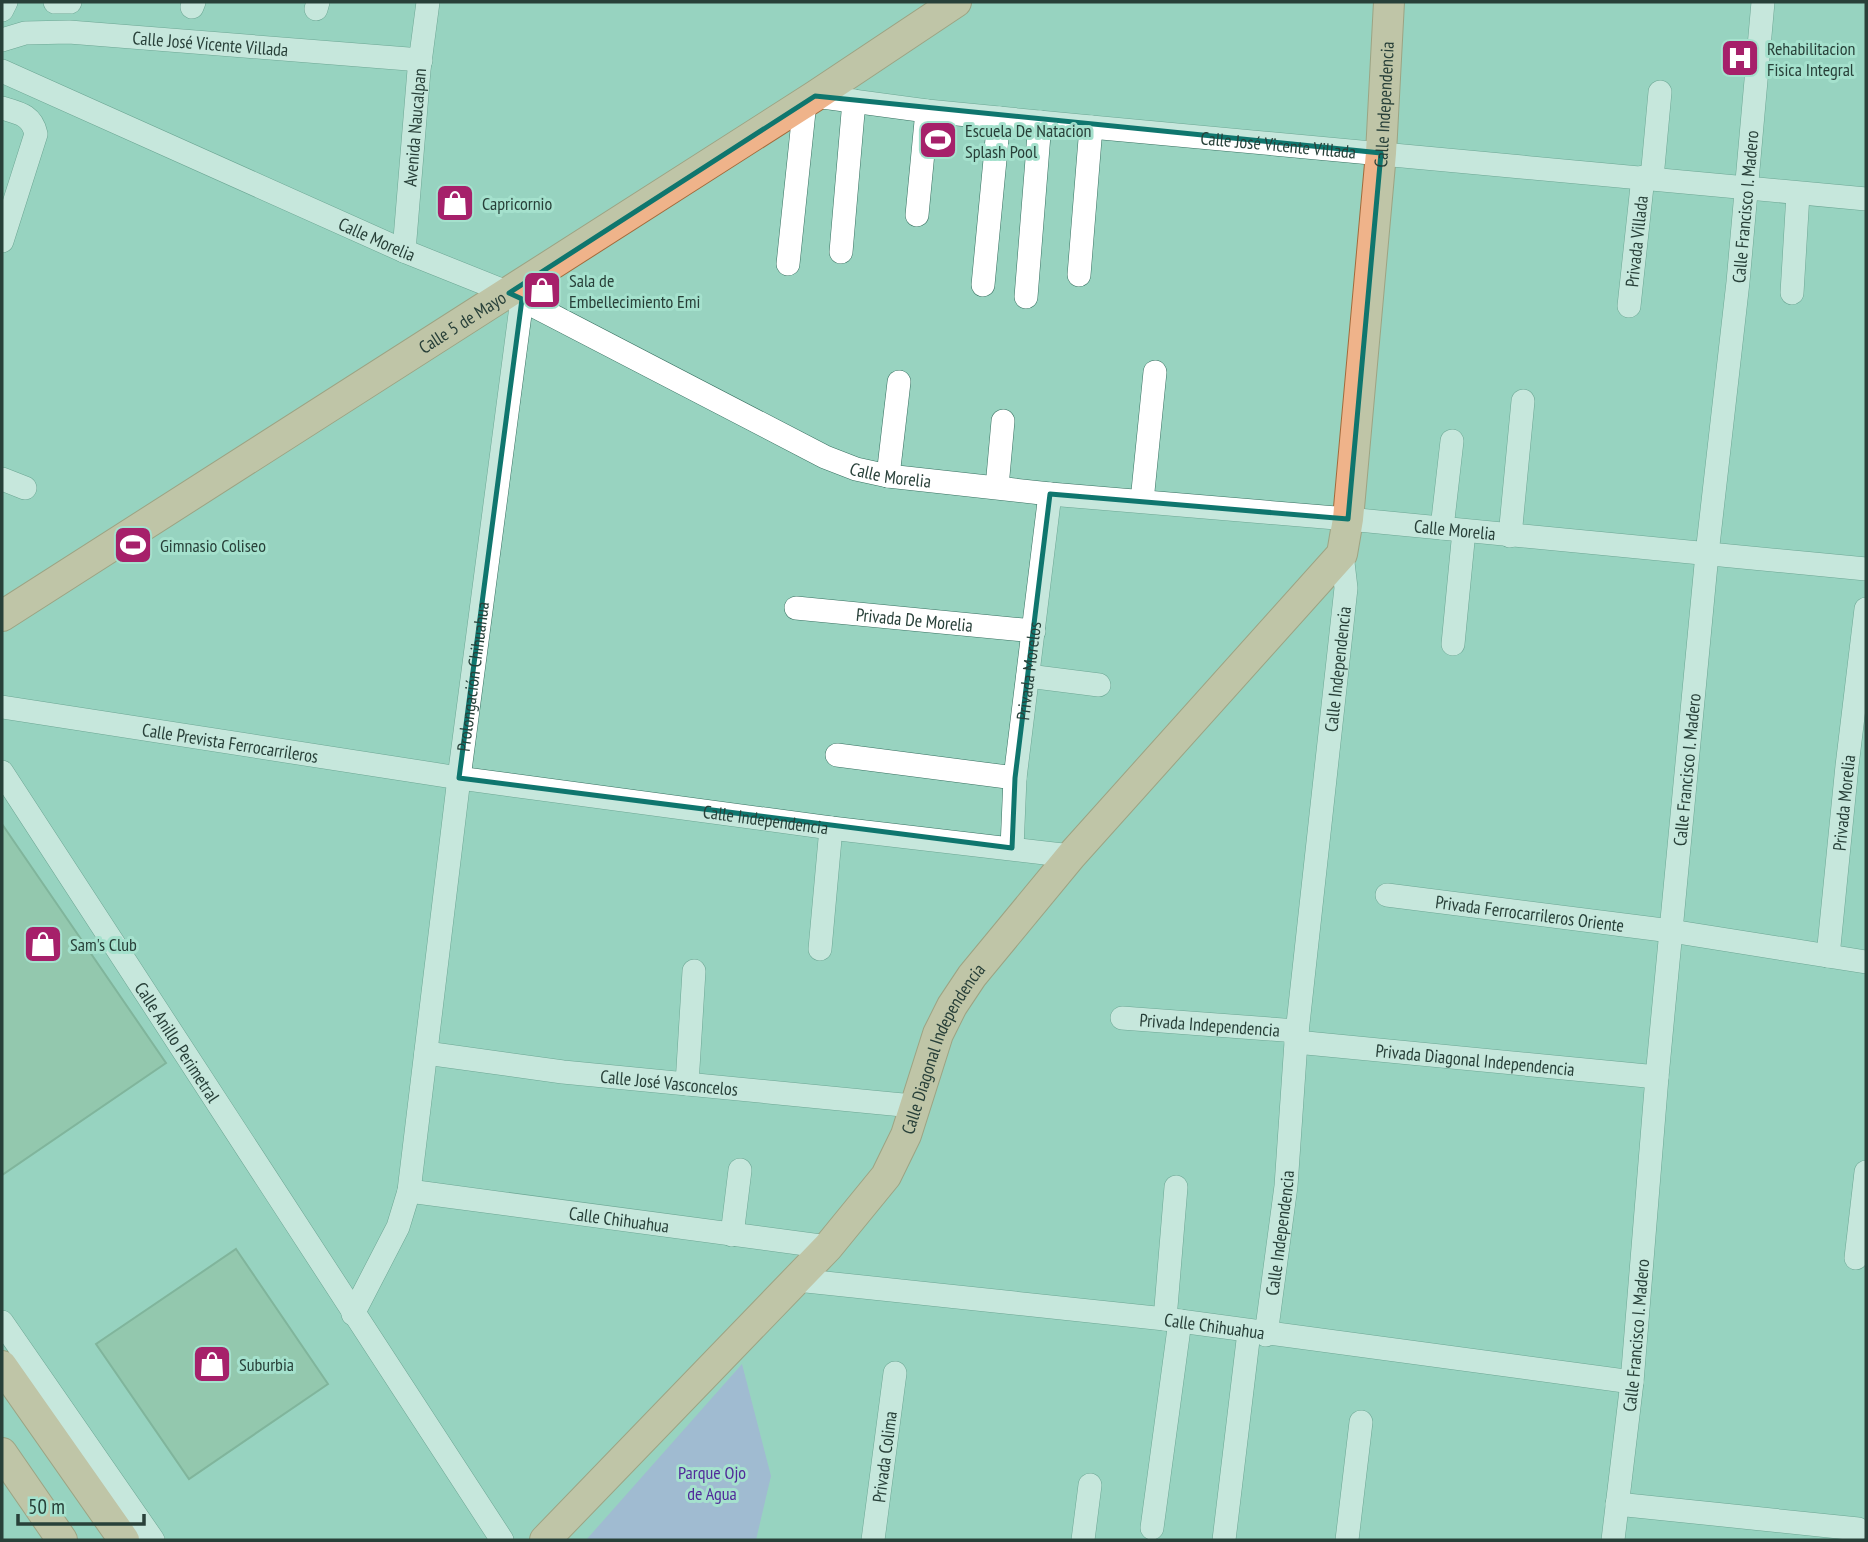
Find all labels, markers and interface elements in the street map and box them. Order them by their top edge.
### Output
street label: Calle José Vicente Villada [132,26,289,61]
hospital icon: Rehabilitacion Fisica Integral [1719,37,1761,79]
place label: Rehabilitacion Fisica Integral [1767,37,1855,81]
street label: Calle Independencia [1368,41,1398,168]
street label: Avenida Naucalpan [398,67,431,187]
sports icon: Escuela De Natacion Splash Pool [917,119,959,161]
place label: Escuela De Natacion Splash Pool [965,119,1091,163]
street label: Calle José Vicente Villada [1200,126,1357,163]
street label: Calle Francisco I. Madero [1726,129,1763,284]
shop icon: Capricornio [434,182,476,224]
place label: Capricornio [482,192,552,215]
street label: Privada Villada [1620,194,1652,288]
street label: Calle Morelia [335,212,419,266]
shop icon: Sala de Embellecimiento Emi [521,269,563,311]
place label: Sala de Embellecimiento Emi [569,269,700,313]
street label: Calle 5 de Mayo [414,285,510,358]
street label: Calle Morelia [847,456,932,492]
street label: Calle Morelia [1413,514,1497,545]
sports icon: Gimnasio Coliseo [112,524,154,566]
place label: Gimnasio Coliseo [160,534,266,557]
street label: Prolongación Chihuahua [451,600,494,753]
street label: Privada De Morelia [855,602,974,637]
street label: Calle Independencia [1319,605,1355,733]
street label: Privada Morelos [1011,620,1046,722]
street label: Calle Francisco I. Madero [1668,692,1705,847]
street label: Calle Prevista Ferrocarrileros [141,717,320,767]
street label: Privada Morelia [1827,753,1860,852]
street label: Calle Independencia [702,799,830,839]
street label: Privada Ferrocarrileros Oriente [1434,890,1626,936]
shop icon: Sam's Club [22,923,64,965]
place label: Sam's Club [70,933,137,956]
street label: Calle Diagonal Independencia [896,958,990,1137]
street label: Calle Anillo Perimetral [130,977,226,1107]
street label: Privada Independencia [1139,1008,1281,1041]
street label: Privada Diagonal Independencia [1375,1038,1576,1080]
street label: Calle José Vasconcelos [599,1064,739,1100]
street label: Calle Independencia [1260,1170,1299,1297]
street label: Calle Chihuahua [568,1201,671,1237]
street label: Calle Francisco I. Madero [1617,1258,1654,1413]
street label: Calle Chihuahua [1163,1308,1266,1344]
shop icon: Suburbia [191,1343,233,1385]
place label: Suburbia [239,1353,294,1376]
street label: Privada Colima [867,1410,901,1504]
park label: Parque Ojo de Agua [678,1461,746,1505]
scale bar [18,1482,144,1526]
text: 50 m [28,1493,65,1520]

